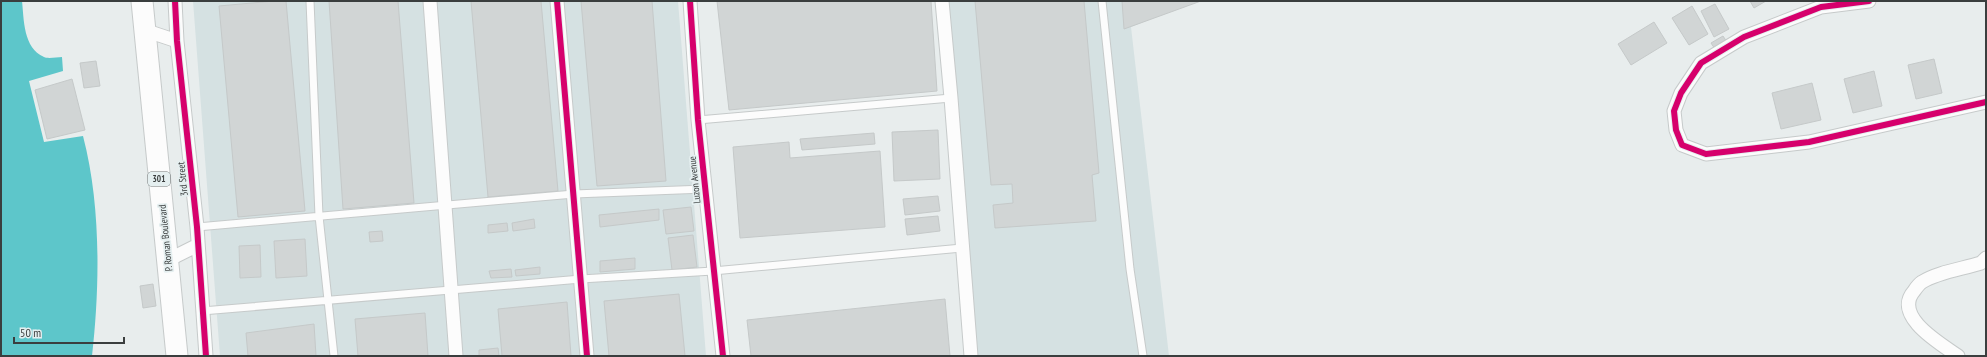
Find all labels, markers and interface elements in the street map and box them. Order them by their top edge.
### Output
street label: Luzon Avenue [686,156,703,204]
street label: 3rd Street [174,161,191,197]
road number: 301 [148,172,170,186]
street label: P. Roman Boulevard [156,204,175,272]
scale bar [14,319,124,345]
text: 50 m [20,325,41,340]

